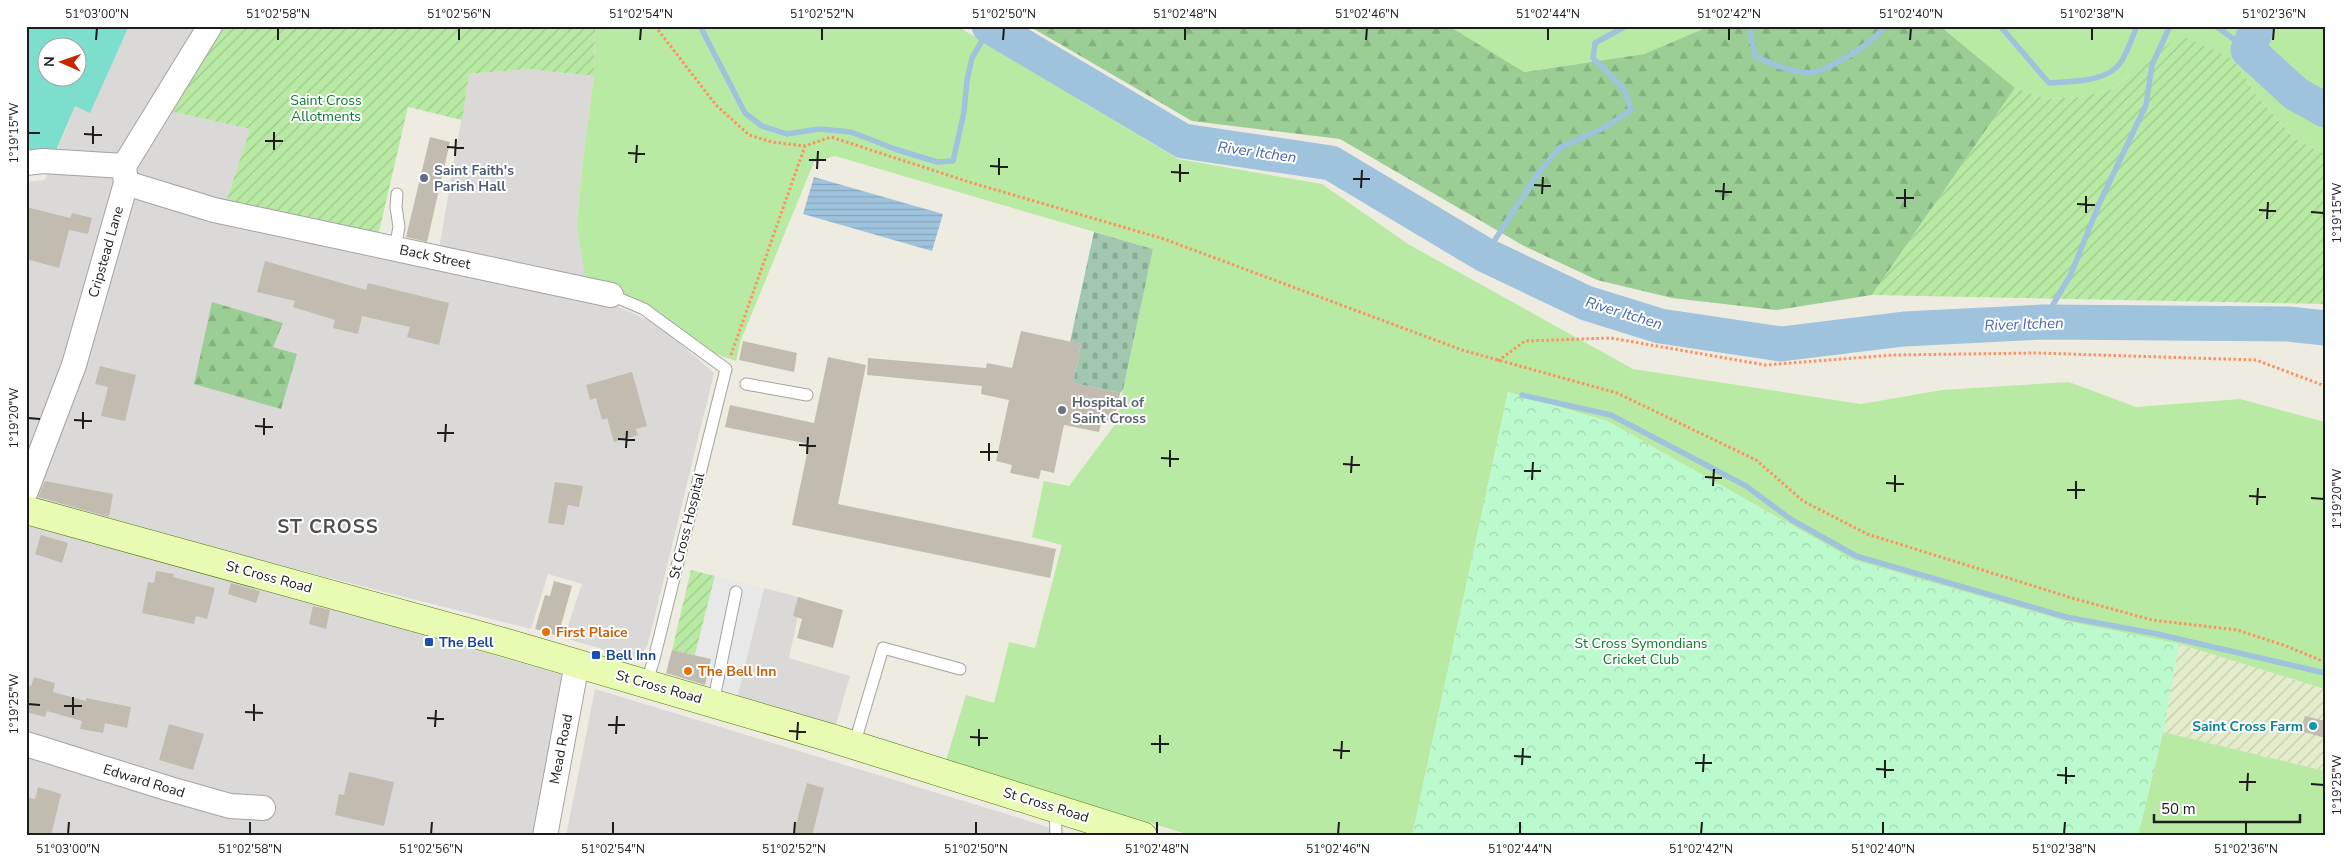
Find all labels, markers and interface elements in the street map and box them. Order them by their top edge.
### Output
text: 51°03'00"N [65,6,129,22]
text: 51°02'58"N [246,6,310,22]
text: 51°02'56"N [427,6,491,22]
text: 51°02'54"N [609,6,673,22]
text: 51°02'52"N [790,6,854,22]
text: 51°02'50"N [972,6,1036,22]
text: 51°02'48"N [1153,6,1217,22]
text: 51°02'46"N [1335,6,1399,22]
text: 51°02'44"N [1516,6,1580,22]
text: 51°02'42"N [1697,6,1761,22]
text: 51°02'40"N [1879,6,1943,22]
text: 51°02'38"N [2060,6,2124,22]
text: 51°02'36"N [2242,6,2306,22]
north arrow [38,38,88,88]
text: N [40,56,59,67]
park label: Saint Cross Allotments [290,91,362,126]
text: 1°19'15"W [6,102,22,164]
water label: River Itchen [1216,137,1298,167]
place label: Saint Faith's Parish Hall [434,161,514,196]
marker: Saint Faith's Parish Hall [418,172,430,184]
text: 1°19'15"W [2329,182,2345,244]
street label: Cripstead Lane [84,204,128,300]
street label: Back Street [398,240,472,274]
water label: River Itchen [1583,292,1665,334]
water label: River Itchen [1984,313,2064,335]
text: 1°19'20"W [6,387,22,449]
place label: Hospital of Saint Cross [1072,393,1146,428]
marker: Hospital of Saint Cross [1056,404,1068,416]
text: 1°19'20"W [2329,468,2345,530]
street label: St Cross Hospital [665,470,710,581]
district label: ST CROSS [277,514,379,540]
street label: St Cross Road [224,556,314,598]
place label: First Plaice [556,623,628,642]
marker: First Plaice [540,626,552,638]
place label: The Bell [439,633,494,652]
park label: St Cross Symondians Cricket Club [1574,634,1708,669]
marker: The Bell [423,636,435,648]
place label: Bell Inn [606,646,656,665]
marker: Bell Inn [590,649,602,661]
place label: The Bell Inn [698,662,777,681]
marker: The Bell Inn [682,665,694,677]
street label: St Cross Road [614,666,704,708]
text: 1°19'25"W [6,673,22,735]
street label: Mead Road [545,712,577,786]
place label: Saint Cross Farm [2192,717,2303,736]
marker: Saint Cross Farm [2307,720,2319,732]
text: 1°19'25"W [2329,754,2345,816]
street label: Edward Road [101,760,187,802]
street label: St Cross Road [1001,783,1091,827]
scale bar [2154,792,2300,824]
text: 50 m [2161,799,2196,819]
text: 51°03'00"N [36,841,100,857]
text: 51°02'58"N [218,841,282,857]
text: 51°02'56"N [399,841,463,857]
text: 51°02'54"N [581,841,645,857]
text: 51°02'52"N [762,841,826,857]
text: 51°02'50"N [944,841,1008,857]
text: 51°02'48"N [1125,841,1189,857]
text: 51°02'46"N [1306,841,1370,857]
text: 51°02'44"N [1488,841,1552,857]
text: 51°02'42"N [1669,841,1733,857]
text: 51°02'40"N [1851,841,1915,857]
text: 51°02'38"N [2032,841,2096,857]
text: 51°02'36"N [2214,841,2278,857]

